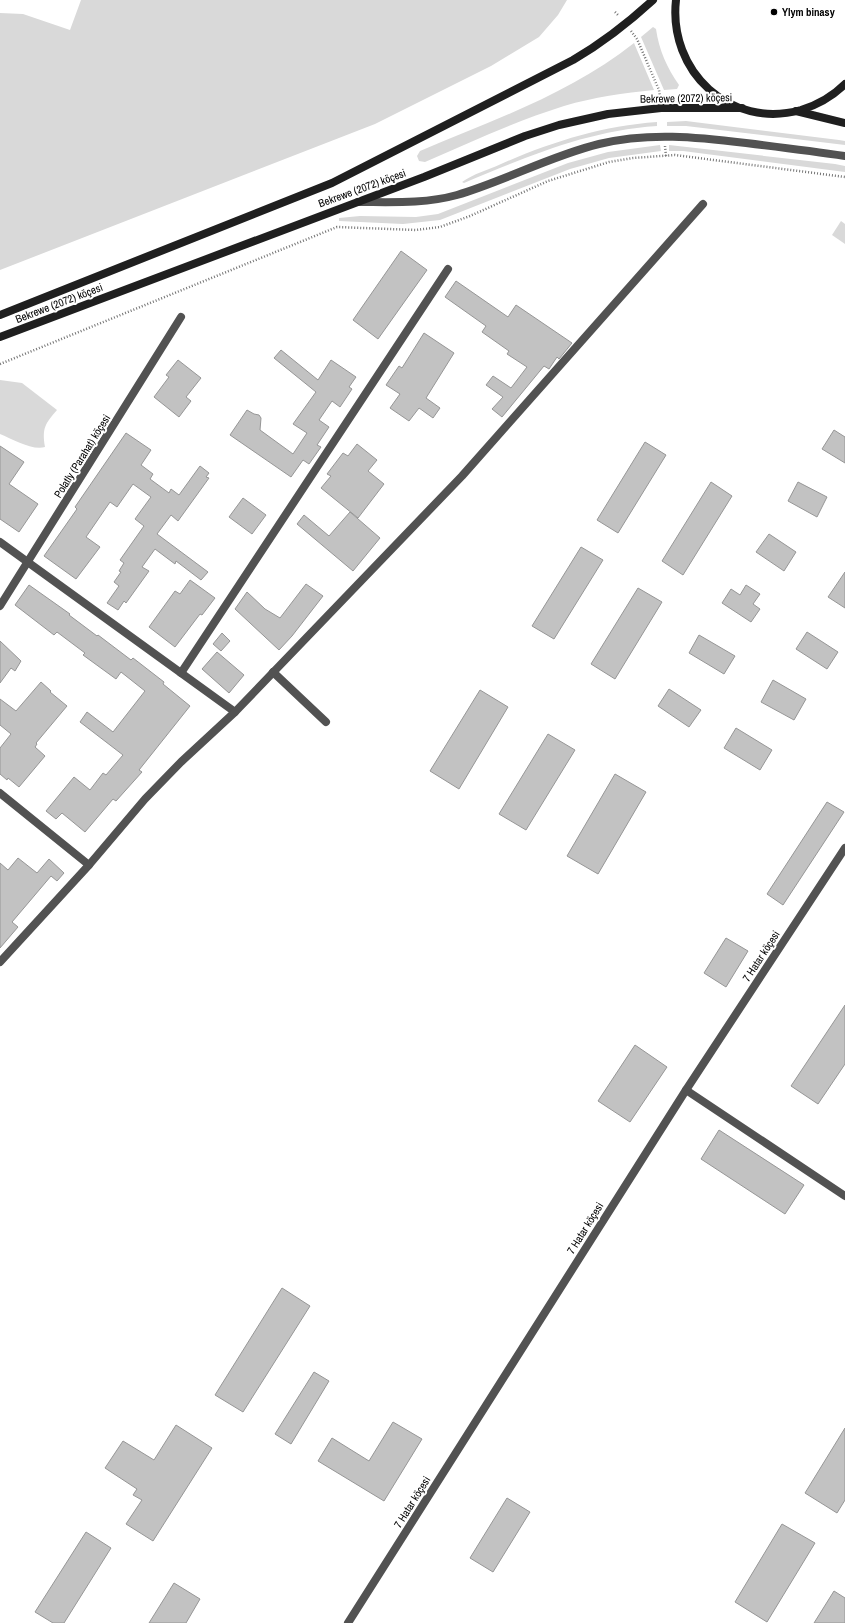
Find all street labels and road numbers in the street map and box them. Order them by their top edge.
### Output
street label: Bekrewe (2072) köçesi [640,90,732,106]
street label: Bekrewe (2072) köçesi [316,166,408,210]
street label: Bekrewe (2072) köçesi [13,280,105,326]
street label: Polatly (Parahat) köçesi [51,412,113,500]
street label: 7 Hatar köçesi [739,928,783,984]
street label: 7 Hatar köçesi [564,1200,606,1256]
street label: 7 Hatar köçesi [391,1474,433,1530]

